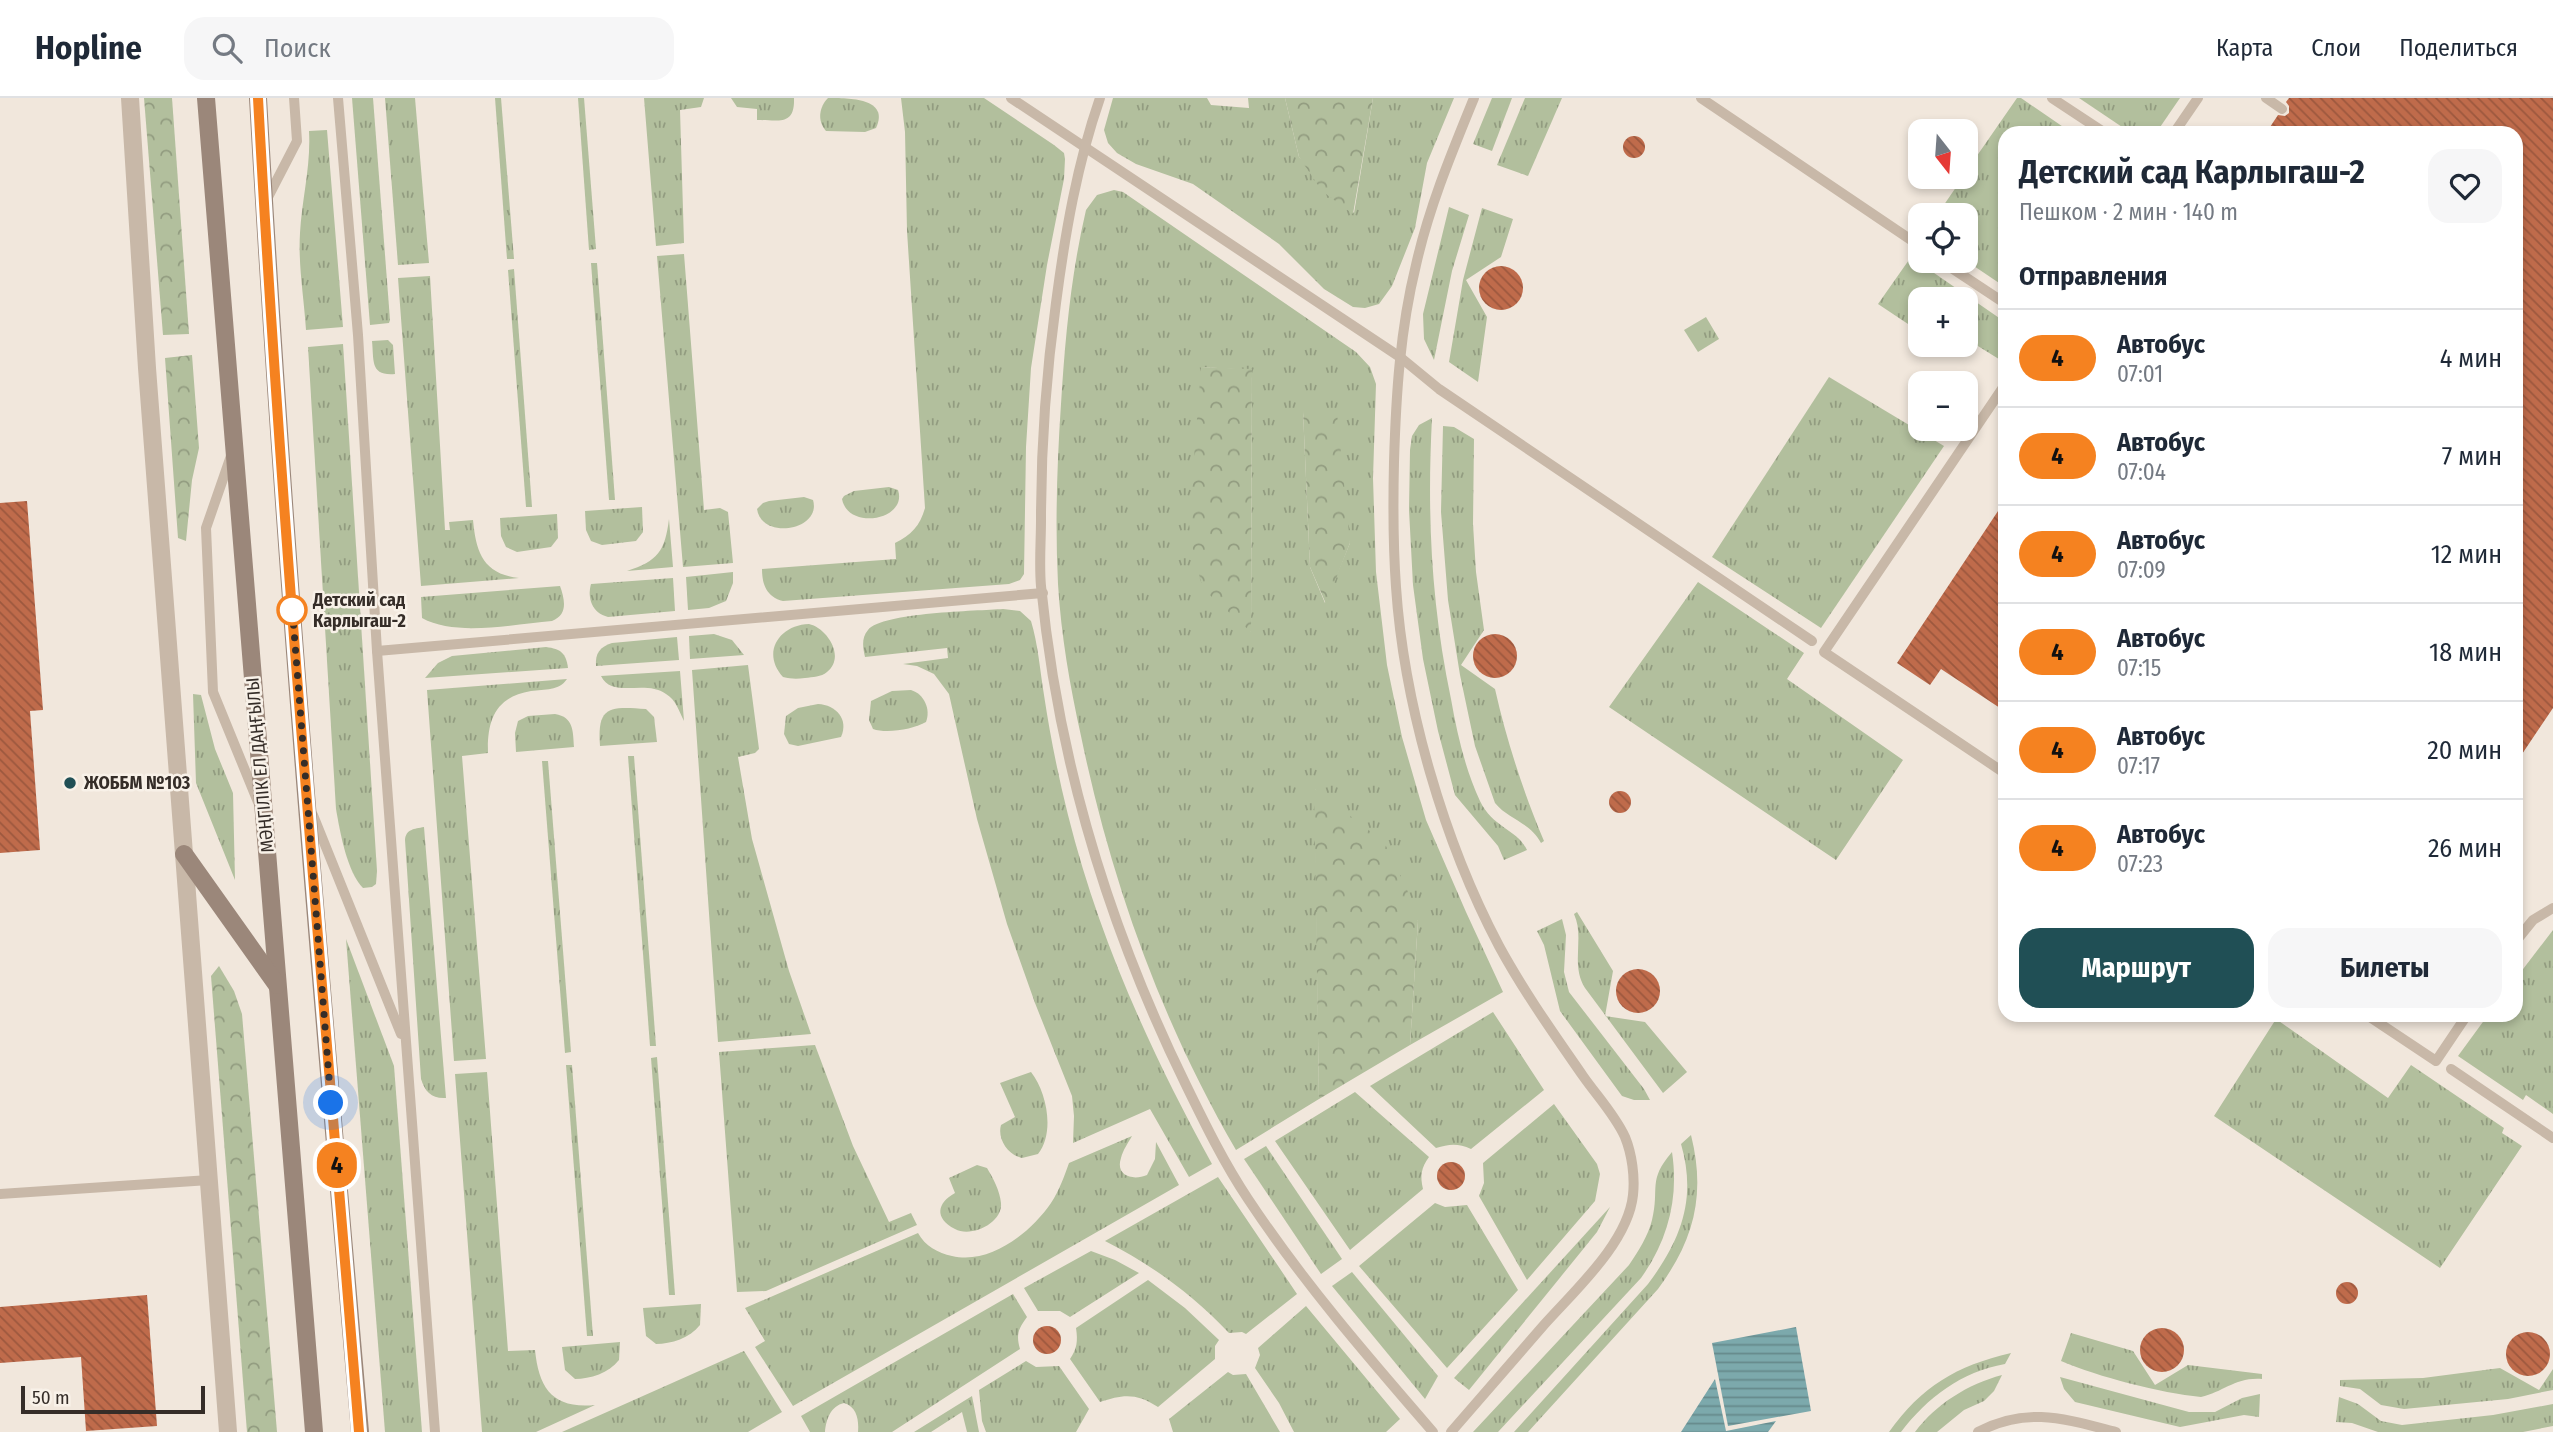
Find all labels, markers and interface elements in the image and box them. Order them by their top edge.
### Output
search box [184,17,674,80]
text: Hopline [35,28,142,68]
icon: search [208,29,246,67]
text: Поиск [264,33,331,64]
text: Карта [2216,34,2273,62]
text: Слои [2311,34,2361,62]
text: Поделиться [2399,34,2518,62]
north arrow [1908,119,1978,189]
map controls [1908,119,1978,441]
button: heart [2428,149,2502,223]
text: Детский сад Карлыгаш-2 [2019,152,2365,192]
text: Пешком · 2 мин · 140 m [2019,198,2238,226]
button: locate [1908,203,1978,273]
text: Отправления [2019,261,2168,292]
button: + [1908,287,1978,357]
text: Автобус [2117,329,2205,360]
text: 4 мин [2440,343,2502,374]
text: 4 [2051,344,2064,372]
text: 07:01 [2117,360,2163,388]
button: − [1908,371,1978,441]
text: Автобус [2117,427,2205,458]
text: 7 мин [2442,441,2502,472]
text: 4 [2051,442,2064,470]
text: 07:04 [2117,458,2166,486]
text: Автобус [2117,525,2205,556]
text: 12 мин [2431,539,2502,570]
text: 4 [2051,540,2064,568]
text: 07:09 [2117,556,2166,584]
place label: Детский сад Карлыгаш-2 [312,589,406,632]
marker: Детский сад Карлыгаш-2 [277,595,307,625]
text: Автобус [2117,623,2205,654]
text: 18 мин [2429,637,2502,668]
text: 4 [2051,638,2064,666]
text: 07:15 [2117,654,2161,682]
street label: МӘҢГІЛІК ЕЛ ДАҢҒЫЛЫ [241,677,279,853]
text: Автобус [2117,721,2205,752]
text: 20 мин [2427,735,2502,766]
text: 4 [2051,736,2064,764]
text: 07:17 [2117,752,2160,780]
place label: ЖОББМ №103 [83,772,191,794]
marker: ЖОББМ №103 [62,775,78,791]
text: Автобус [2117,819,2205,850]
text: 26 мин [2428,833,2502,864]
text: 4 [2051,834,2064,862]
text: 07:23 [2117,850,2163,878]
button: Маршрут [2019,928,2254,1008]
button: Билеты [2268,928,2502,1008]
your location [313,1085,348,1120]
line badge: 4 [314,1142,360,1188]
text: 4 [331,1151,343,1179]
scale bar [21,1383,205,1415]
text: 50 m [32,1386,70,1409]

